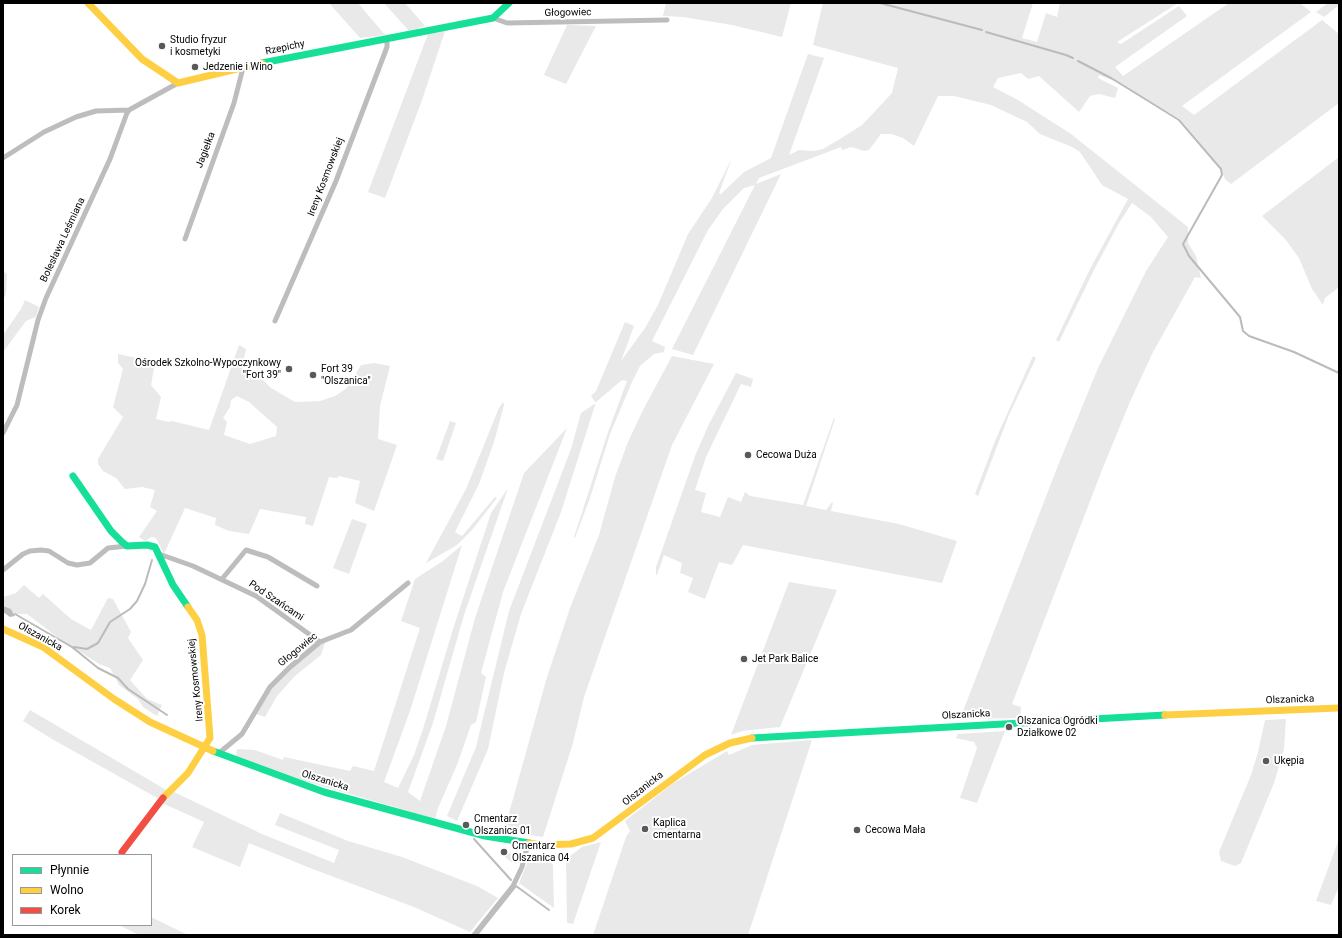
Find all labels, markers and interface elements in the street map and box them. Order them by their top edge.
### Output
street label: Głogowiec [544,7,592,19]
place label: Studio fryzur i kosmetyki [170,34,227,58]
street label: Rzepichy [264,38,306,58]
marker: Studio fryzur i kosmetyki [157,41,167,51]
place label: Jedzenie i Wino [203,61,273,73]
marker: Jedzenie i Wino [190,62,200,72]
street label: Jagiełka [194,130,218,170]
street label: Ireny Kosmowskiej [305,136,347,218]
street label: Bolesława Leśmiana [38,196,88,284]
place label: Ośrodek Szkolno-Wypoczynkowy "Fort 39" [135,357,281,380]
place label: Fort 39 "Olszanica" [321,363,371,386]
marker: Ośrodek Szkolno-Wypoczynkowy "Fort 39" [284,364,294,374]
marker: Fort 39 "Olszanica" [308,370,318,380]
place label: Cecowa Duża [756,449,817,461]
marker: Cecowa Duża [743,450,753,460]
street label: Pod Szańcami [246,578,306,624]
street label: Olszanicka [16,620,64,654]
street label: Głogowiec [276,631,320,669]
street label: Ireny Kosmowskiej [186,638,206,722]
place label: Jet Park Balice [752,653,818,665]
marker: Jet Park Balice [739,654,749,664]
street label: Olszanicka [1266,693,1314,707]
street label: Olszanicka [941,708,991,722]
place label: Olszanica Ogródki Działkowe 02 [1017,715,1098,738]
marker: Olszanica Ogródki Działkowe 02 [1004,722,1014,732]
place label: Ukępia [1274,755,1304,767]
marker: Ukępia [1261,756,1271,766]
street label: Olszanicka [300,768,350,794]
street label: Olszanicka [620,769,666,809]
place label: Cmentarz Olszanica 01 [474,813,531,836]
place label: Kaplica cmentarna [653,817,701,840]
marker: Cmentarz Olszanica 01 [461,820,471,830]
marker: Kaplica cmentarna [640,824,650,834]
place label: Cecowa Mała [865,824,925,836]
marker: Cecowa Mała [852,825,862,835]
place label: Cmentarz Olszanica 04 [512,840,569,864]
marker: Cmentarz Olszanica 04 [499,847,509,857]
legend [12,854,152,926]
text: Płynnie [50,863,89,877]
text: Wolno [50,883,84,897]
text: Korek [50,903,81,917]

